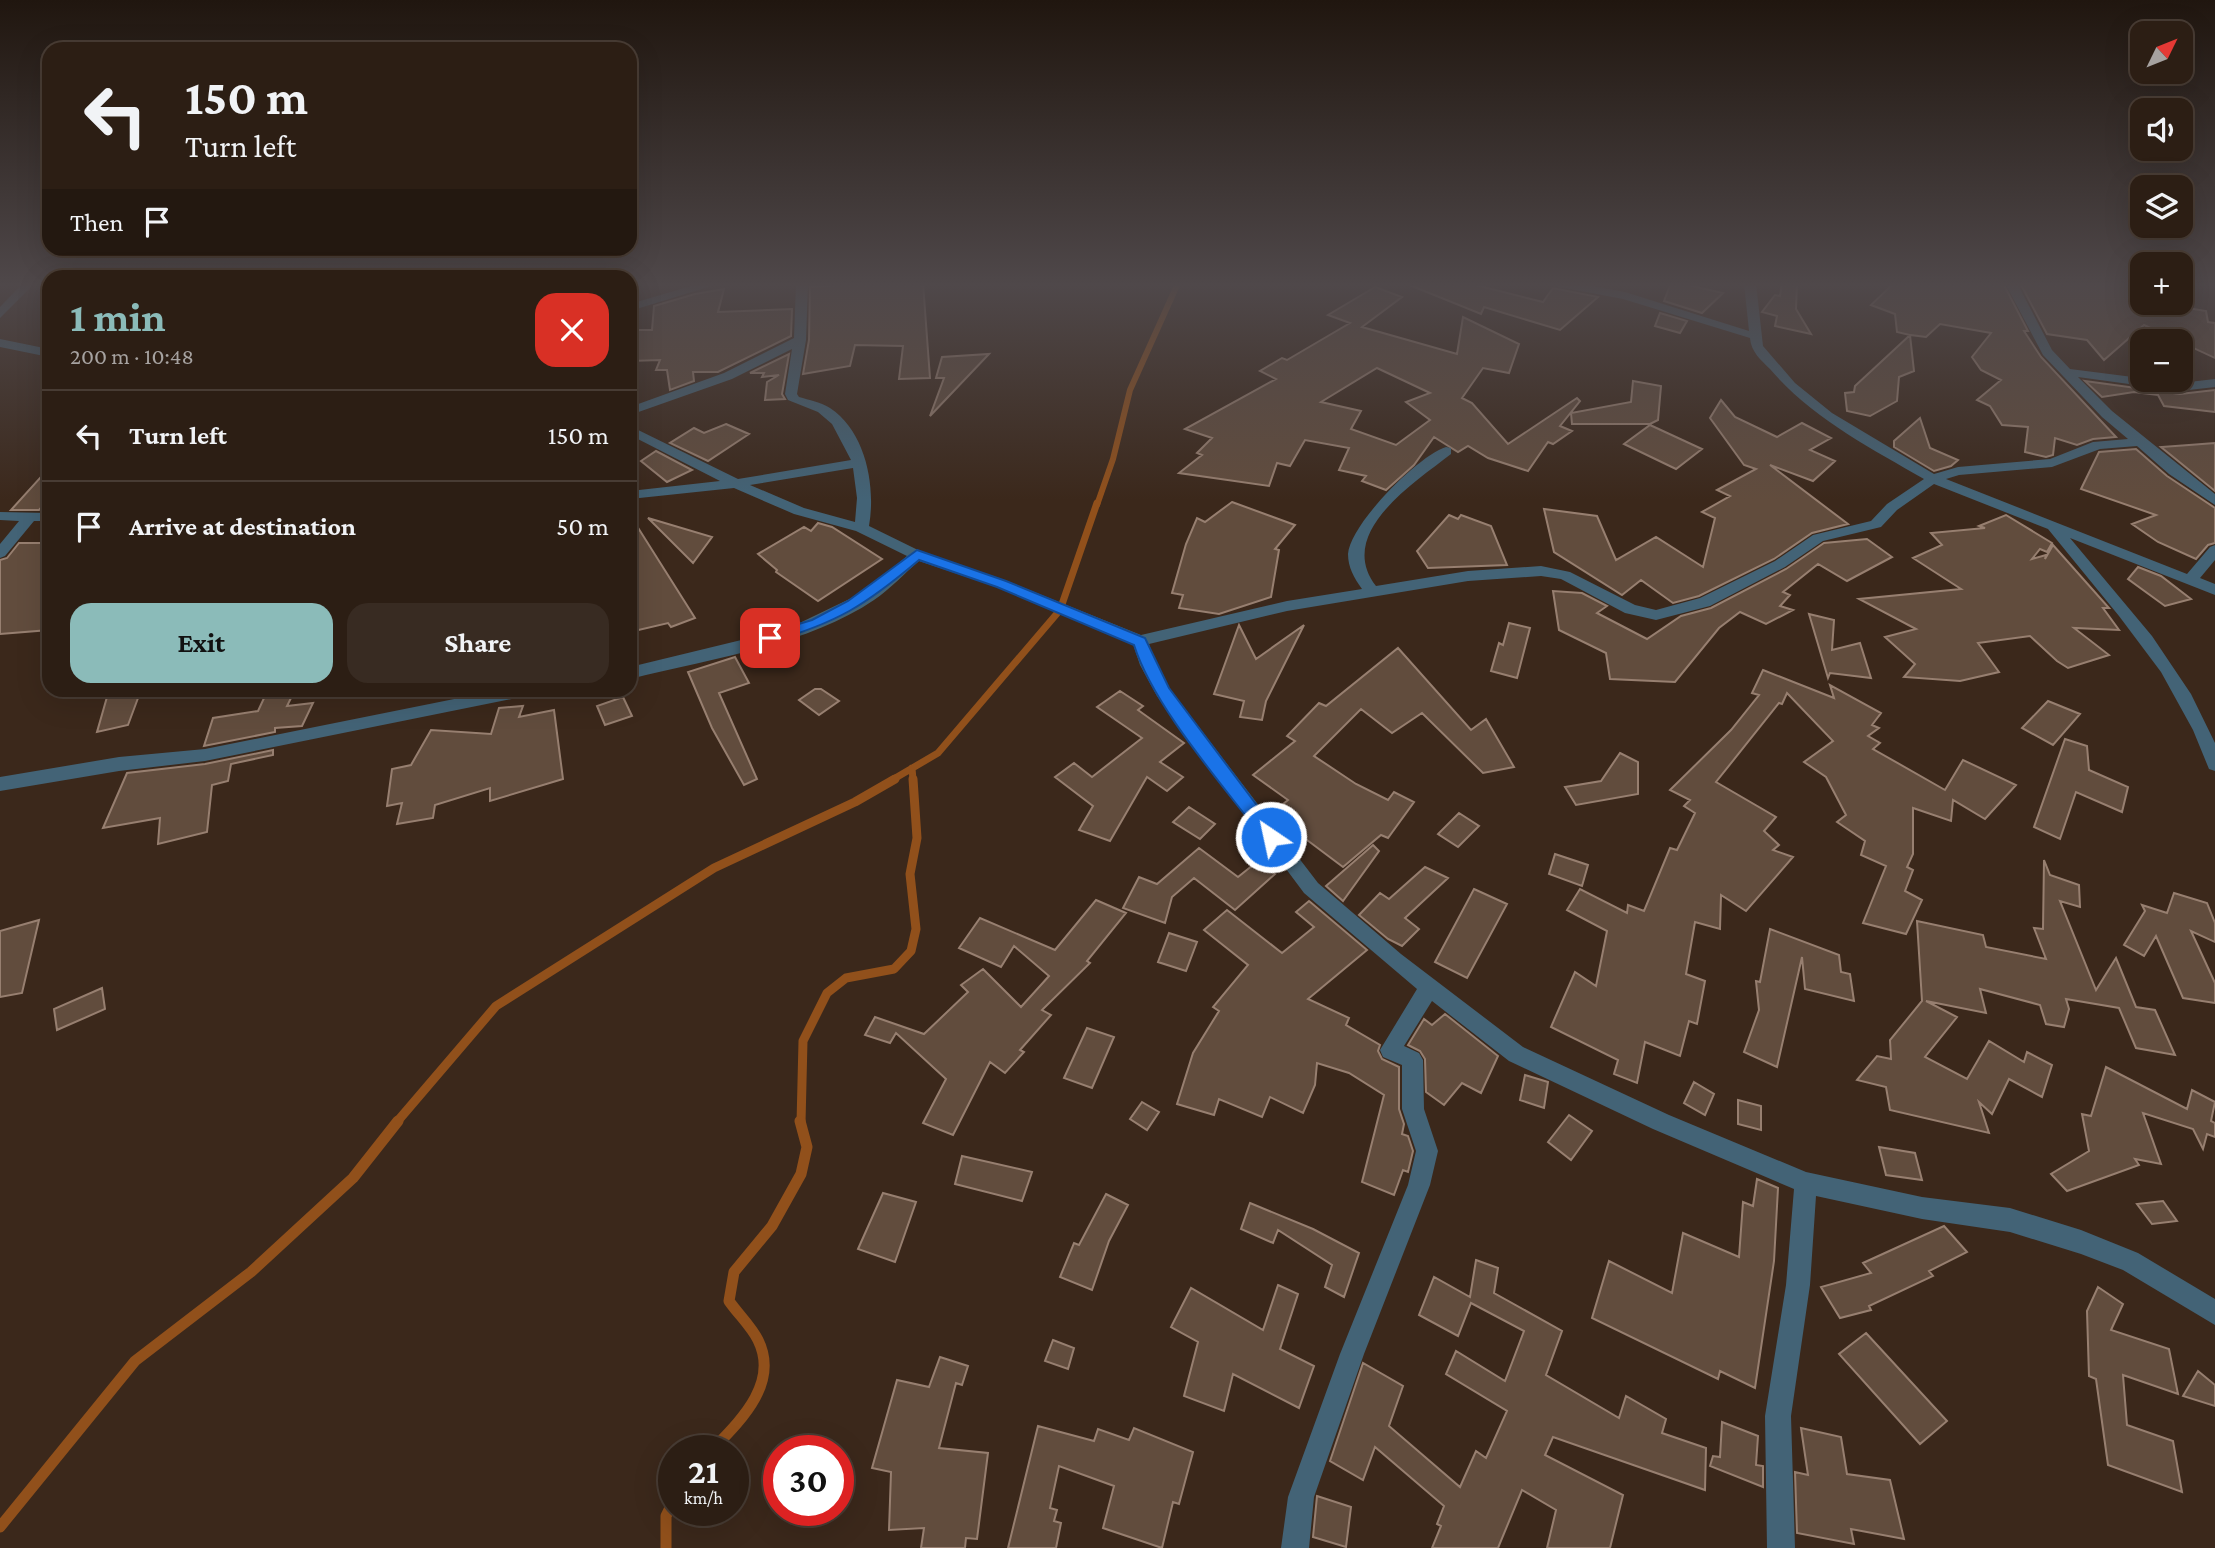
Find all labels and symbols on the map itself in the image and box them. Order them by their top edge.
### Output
north arrow [2130,21,2193,84]
pin [740,608,800,668]
position arrow [1234,800,1308,874]
speed limit sign: 30 [763,1435,854,1526]

